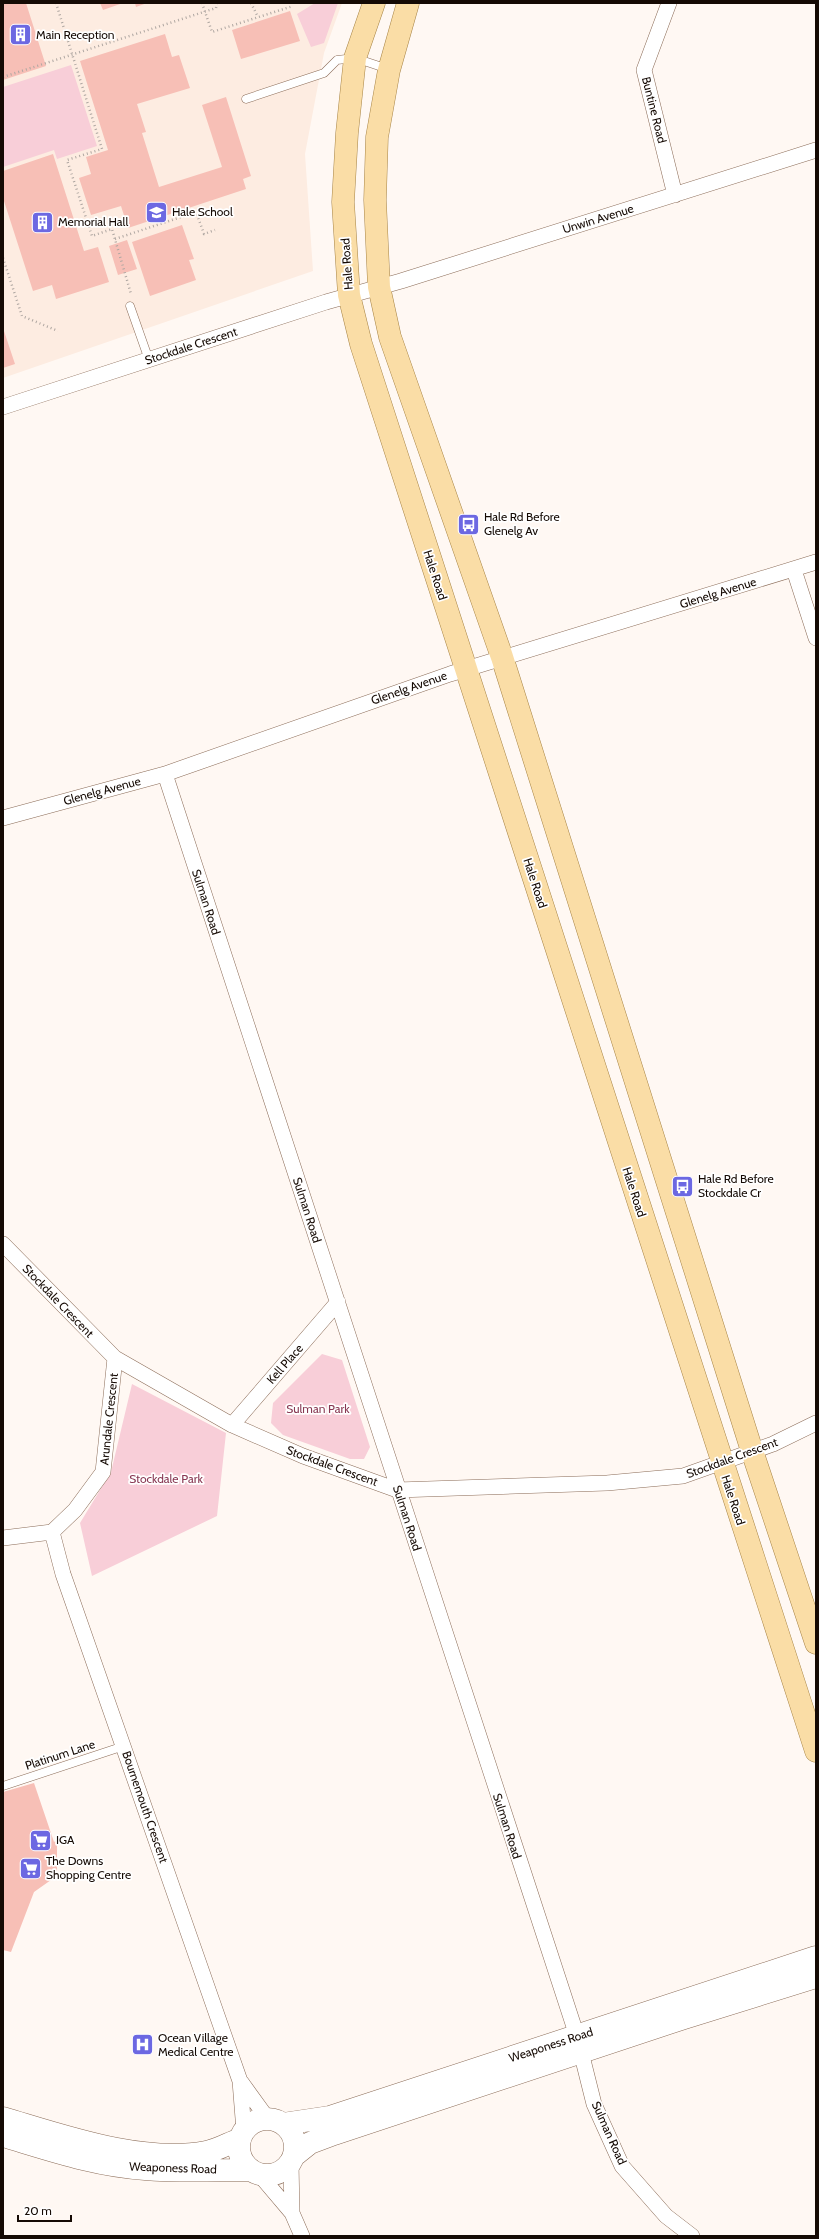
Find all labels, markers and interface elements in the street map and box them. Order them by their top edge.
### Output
building icon: Main Reception [7,22,33,48]
place label: Main Reception [36,27,115,42]
street label: Buntine Road [639,75,670,145]
school or university icon: Hale School [143,199,169,225]
street label: Unwin Avenue [560,201,635,236]
place label: Hale School [172,204,233,219]
building icon: Memorial Hall [30,209,56,235]
place label: Memorial Hall [58,214,128,229]
street label: Hale Road [337,238,356,290]
street label: Stockdale Crescent [143,324,239,368]
place label: Hale Rd Before Glenelg Av [484,509,560,538]
bus stop icon: Hale Rd Before Glenelg Av [455,511,481,537]
street label: Hale Road [420,548,451,602]
street label: Glenelg Avenue [678,574,758,611]
street label: Glenelg Avenue [369,668,449,708]
street label: Glenelg Avenue [62,773,142,808]
street label: Hale Road [520,856,551,910]
street label: Sulman Road [189,867,224,936]
street label: Hale Road [619,1165,650,1219]
place label: Hale Rd Before Stockdale Cr [698,1171,774,1200]
bus stop icon: Hale Rd Before Stockdale Cr [670,1173,696,1199]
street label: Sulman Road [290,1175,325,1244]
street label: Stockdale Crescent [20,1261,97,1340]
street label: Kell Place [263,1341,306,1387]
street label: Arundale Crescent [96,1372,121,1466]
park label: Sulman Park [286,1401,350,1416]
street label: Stockdale Crescent [684,1434,780,1481]
street label: Stockdale Crescent [284,1442,380,1489]
park label: Stockdale Park [129,1471,203,1486]
street label: Hale Road [718,1473,749,1527]
street label: Sulman Road [390,1483,425,1552]
street label: Platinum Lane [23,1736,97,1773]
street label: Bournemouth Crescent [119,1749,172,1865]
street label: Sulman Road [490,1791,525,1860]
supermarket icon: IGA [28,1827,54,1853]
place label: IGA [56,1832,75,1847]
place label: The Downs Shopping Centre [46,1853,131,1882]
supermarket icon: The Downs Shopping Centre [17,1855,43,1881]
street label: Weaponess Road [507,2024,595,2065]
place label: Ocean Village Medical Centre [158,2030,234,2059]
hospital icon: Ocean Village Medical Centre [130,2032,156,2058]
street label: Sulman Road [589,2099,630,2167]
street label: Weaponess Road [129,2158,217,2177]
scale bar [18,2197,71,2223]
text: 20 m [24,2203,52,2218]

